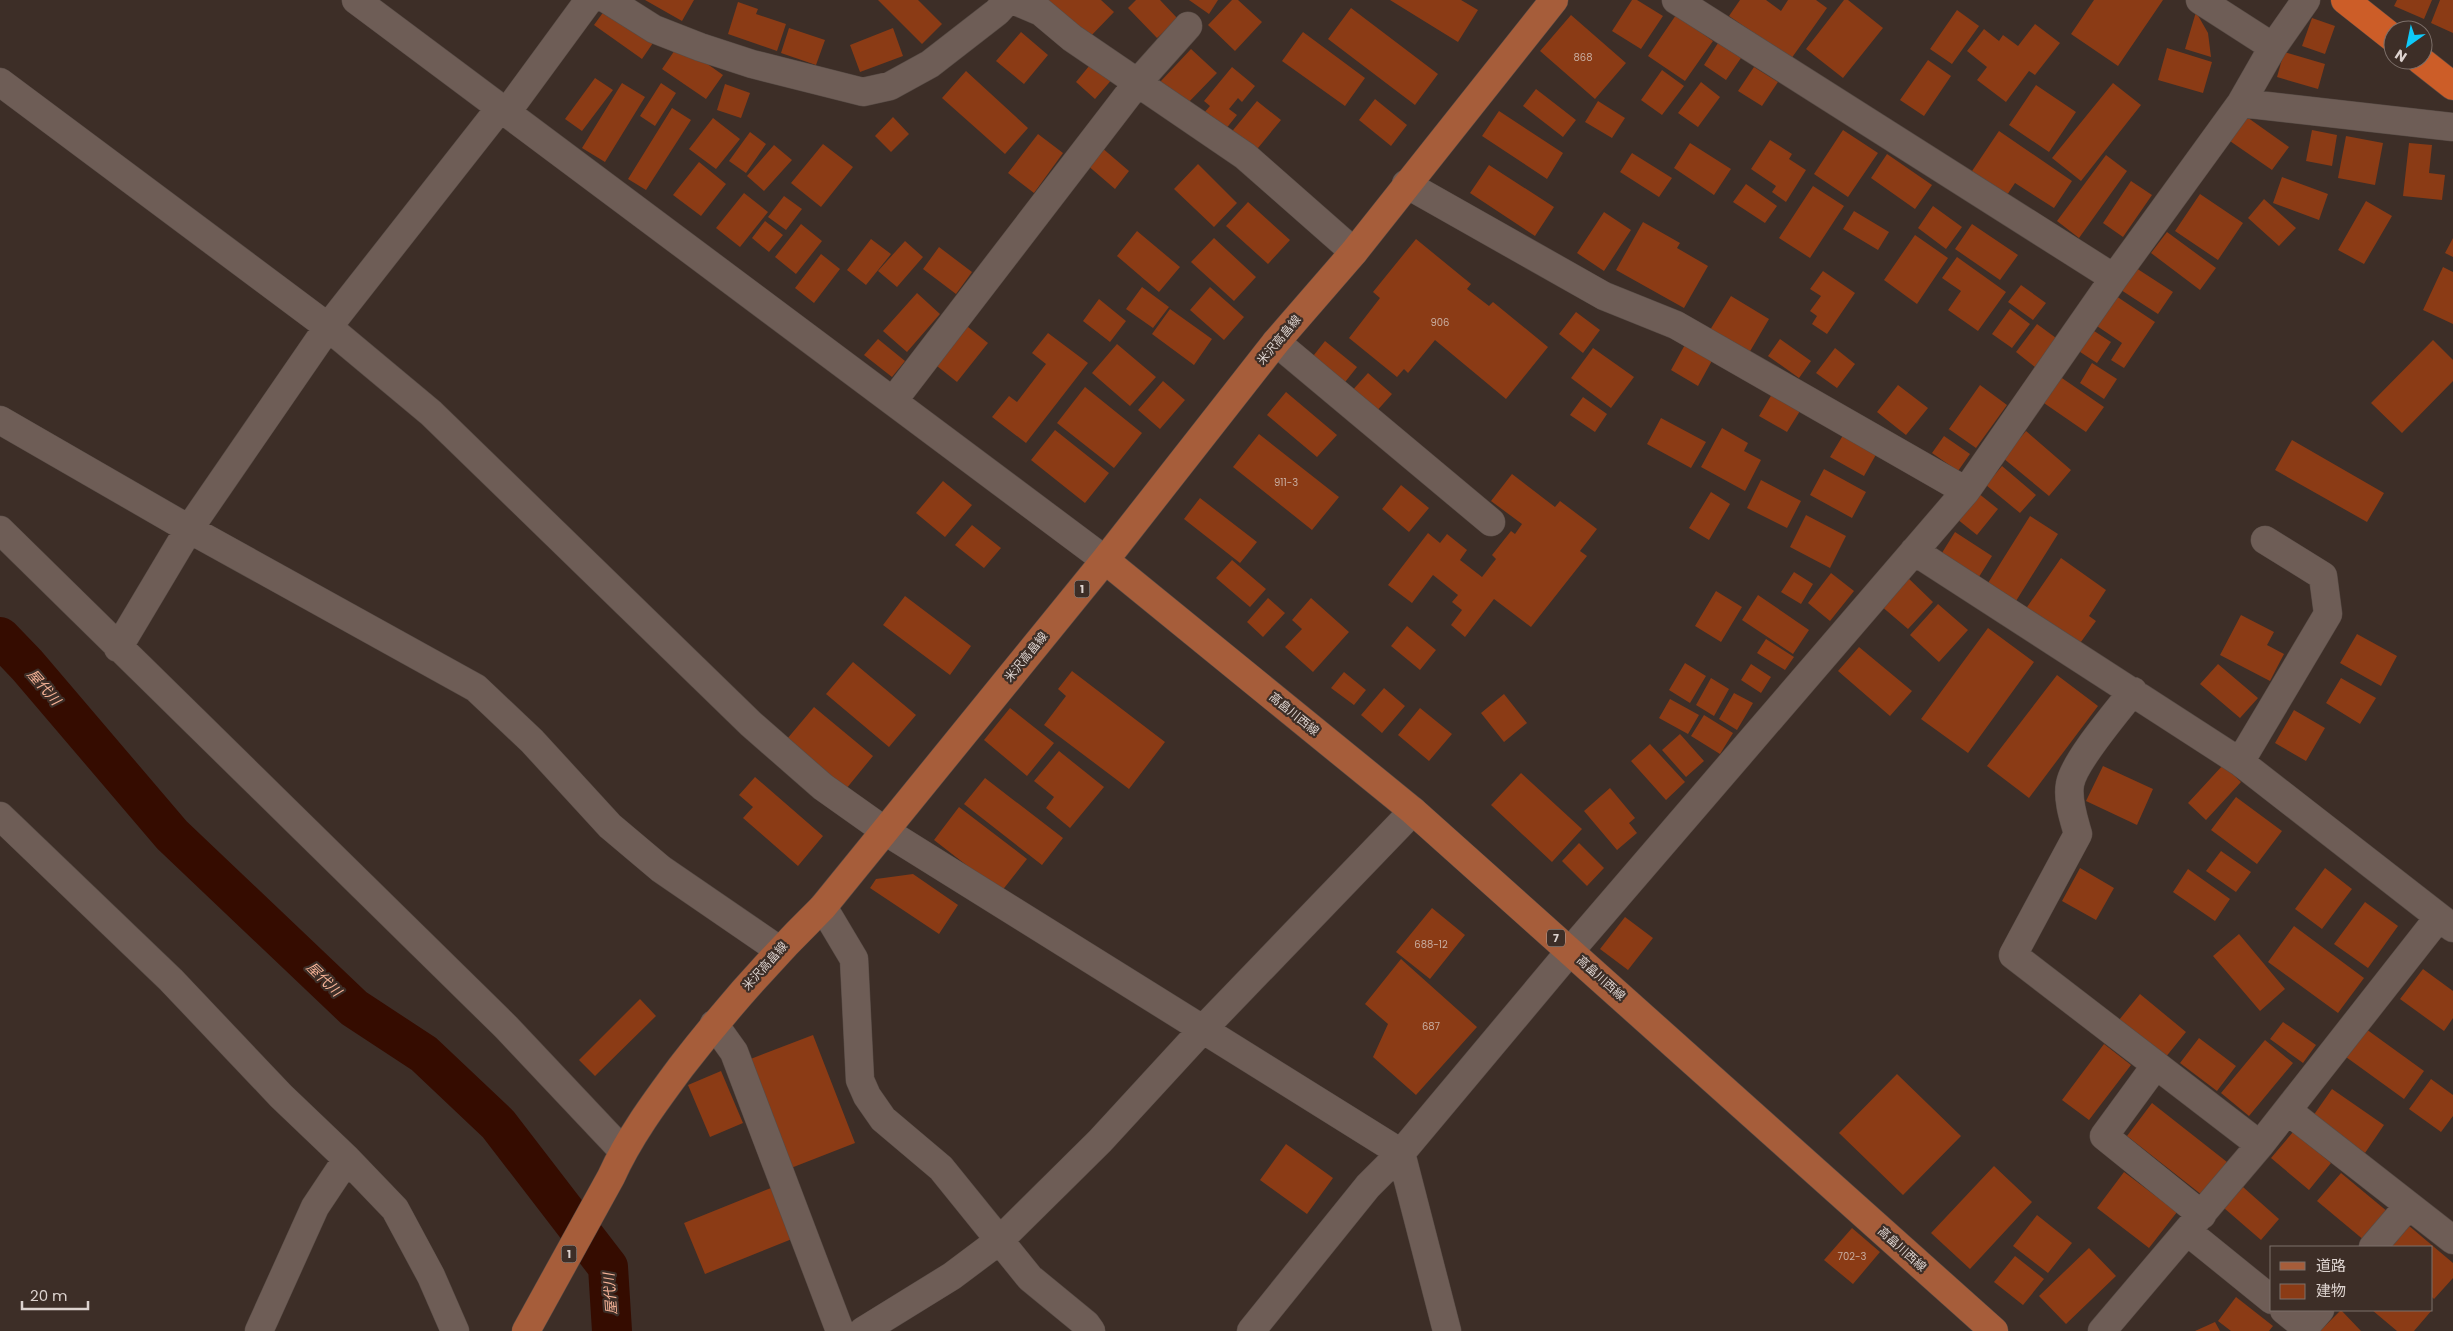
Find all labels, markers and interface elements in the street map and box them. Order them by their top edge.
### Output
north arrow [2383,20,2433,70]
text: N [2391,45,2411,67]
house number: 868 [1574,50,1592,65]
street label: 米沢高畠線 [1253,311,1304,368]
house number: 906 [1431,315,1449,330]
house number: 911-3 [1274,475,1298,490]
road number: 1 [1074,580,1090,598]
street label: 米沢高畠線 [1000,628,1051,685]
water label: 屋代川 [23,665,67,711]
street label: 高畠川西線 [1266,688,1323,739]
road number: 7 [1547,930,1565,946]
house number: 688-12 [1414,937,1448,952]
street label: 米沢高畠線 [738,938,791,994]
street label: 高畠川西線 [1573,951,1629,1004]
water label: 屋代川 [302,957,347,1002]
house number: 687 [1422,1019,1441,1034]
street label: 高畠川西線 [1874,1222,1930,1275]
road number: 1 [562,1246,576,1262]
legend [2270,1246,2433,1311]
house number: 702-3 [1838,1249,1867,1264]
text: 道路 [2316,1255,2346,1276]
water label: 屋代川 [598,1270,621,1316]
scale bar [22,1278,89,1310]
text: 建物 [2316,1280,2346,1301]
text: 20 m [30,1285,68,1306]

